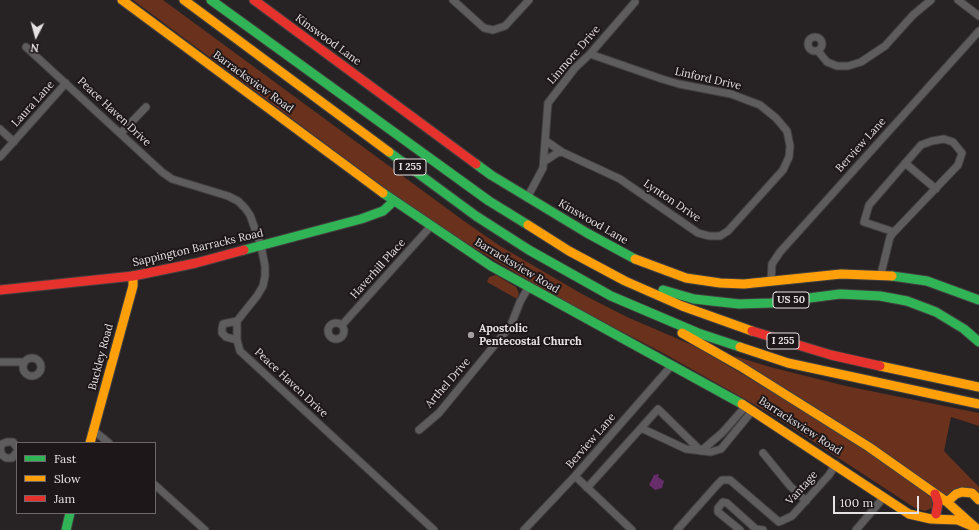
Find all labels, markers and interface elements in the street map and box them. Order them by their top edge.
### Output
street label: Kinswood Lane [292,12,364,68]
north arrow [16,16,56,56]
street label: Linmore Drive [545,23,603,87]
text: N [30,41,40,55]
street label: Barracksview Road [210,48,296,116]
street label: Linford Drive [673,65,743,93]
street label: Peace Haven Drive [75,75,153,149]
street label: Laura Lane [9,78,57,130]
street label: Berview Lane [833,115,889,175]
road number: I 255 [394,159,426,175]
street label: Lynton Drive [641,177,703,225]
street label: Kinswood Lane [556,197,630,247]
street label: Sappington Barracks Road [131,226,265,270]
street label: Haverhill Place [348,236,408,302]
street label: Barracksview Road [472,236,562,296]
road number: US 50 [773,292,809,308]
street label: Buckley Road [86,322,116,392]
place label: Apostolic Pentecostal Church [479,322,582,348]
marker: Apostolic Pentecostal Church [466,330,476,340]
road number: I 255 [767,333,799,349]
street label: Peace Haven Drive [252,346,330,420]
street label: Arthel Drive [423,355,473,411]
street label: Barracksview Road [756,394,844,458]
street label: Berview Lane [563,411,619,471]
legend [16,442,156,514]
text: Fast [54,451,77,466]
street label: Vantage [783,468,821,508]
text: Slow [54,471,81,486]
scale bar [835,488,921,514]
text: Jam [54,491,75,506]
text: 100 m [840,495,873,510]

